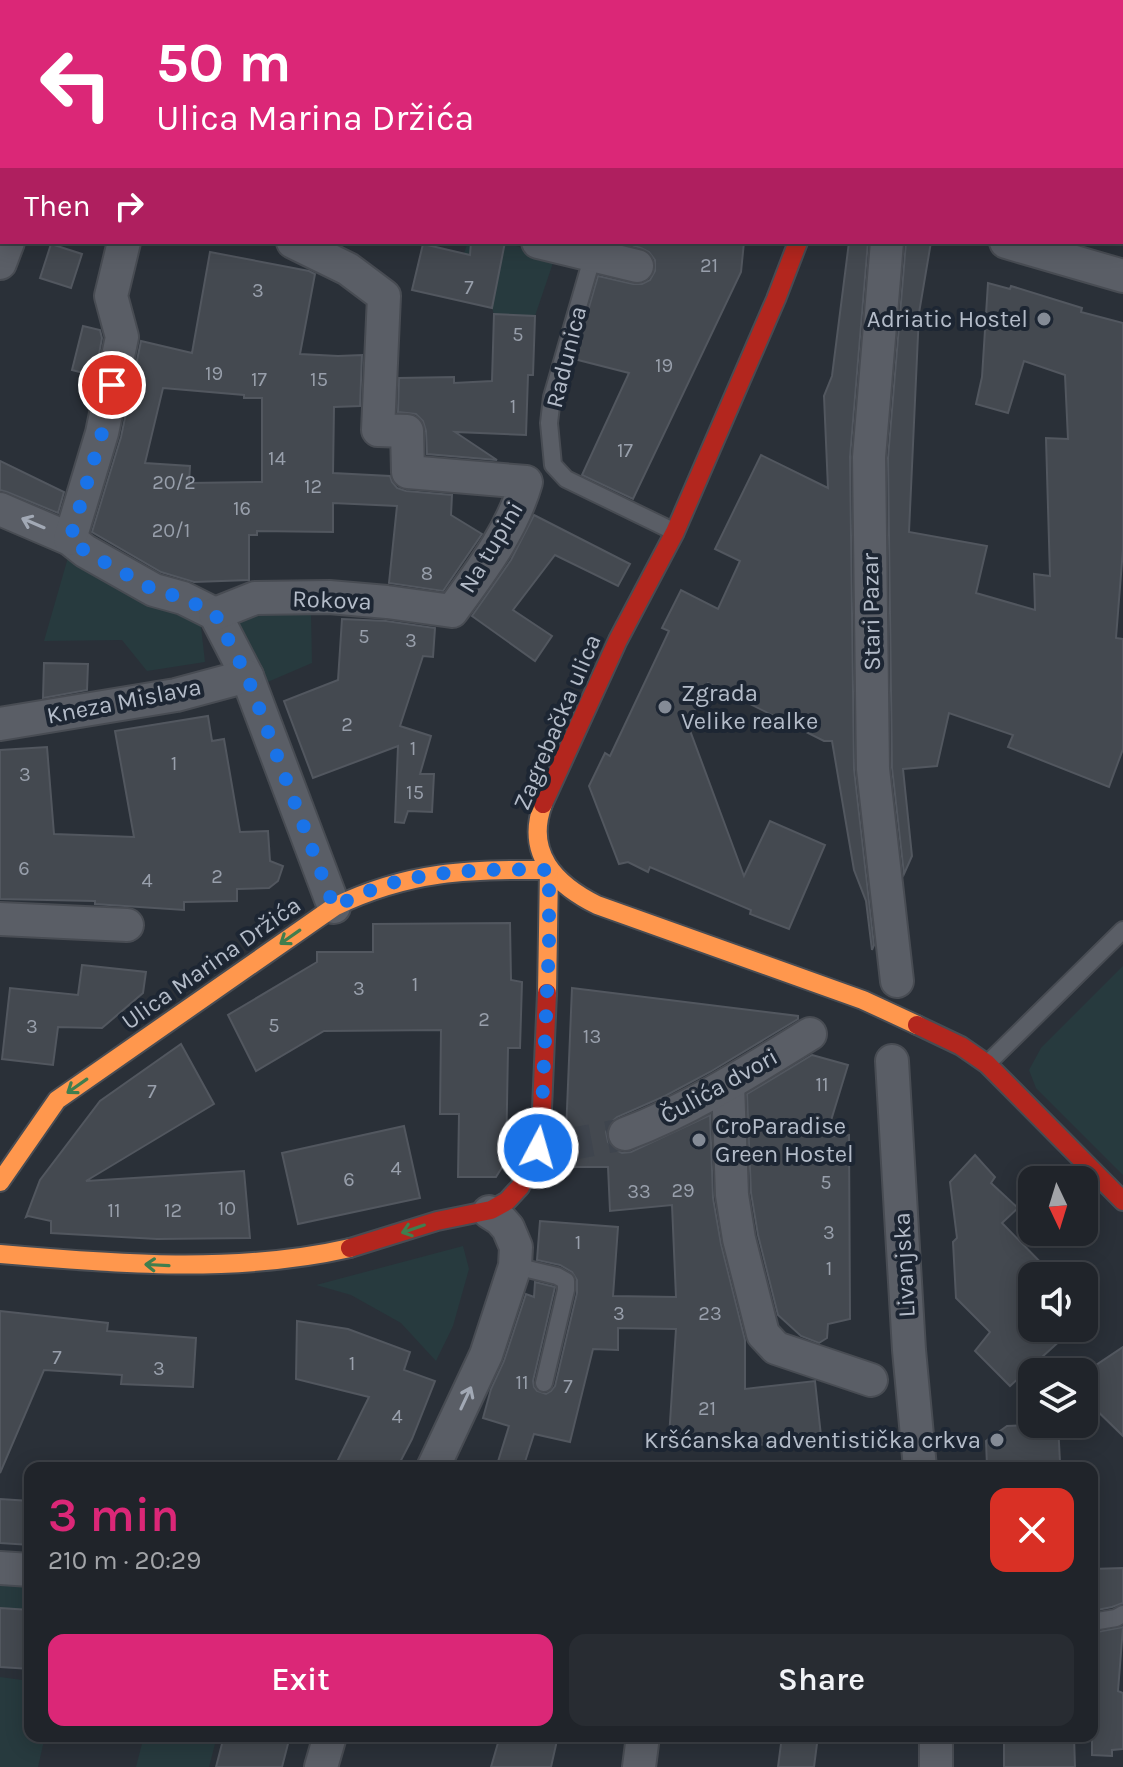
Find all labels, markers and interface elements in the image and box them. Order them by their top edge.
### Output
text: 50 m [156,30,291,95]
icon: left [24,32,128,136]
text: Ulica Marina Držića [156,97,474,139]
icon: right [107,184,151,228]
text: Then [24,188,91,224]
house number: 21 [700,254,718,277]
house number: 7 [464,276,474,299]
house number: 3 [252,279,264,302]
street label: Radunica [540,303,592,411]
place label: Adriatic Hostel [867,305,1028,333]
marker: Adriatic Hostel [1035,310,1053,328]
house number: 5 [512,323,524,346]
pin [78,351,146,419]
house number: 19 [655,354,673,377]
house number: 19 [205,362,223,385]
icon: arrive [90,363,134,407]
house number: 17 [251,368,268,391]
house number: 15 [310,368,328,391]
house number: 1 [510,395,516,418]
house number: 17 [617,439,634,462]
house number: 14 [268,447,286,470]
house number: 20/2 [152,471,196,494]
house number: 12 [304,475,322,498]
street label: Na tupini [453,496,529,598]
house number: 16 [233,497,251,520]
one-way arrow [21,515,45,530]
house number: 20/1 [152,519,190,542]
street label: Stari Pazar [856,552,886,671]
house number: 8 [421,562,433,585]
street label: Rokova [292,585,372,615]
house number: 5 [358,625,370,648]
house number: 3 [405,629,417,652]
street label: Zagrebačka ulica [507,630,607,814]
street label: Kneza Mislava [44,672,204,730]
place label: Zgrada Velike realke [681,679,818,735]
marker: Zgrada Velike realke [656,698,674,716]
house number: 2 [341,713,353,736]
house number: 1 [410,737,416,760]
house number: 1 [171,752,177,775]
house number: 3 [19,763,31,786]
house number: 15 [406,781,424,804]
house number: 6 [18,857,30,880]
house number: 2 [211,865,223,888]
house number: 4 [141,869,153,892]
street label: Ulica Marina Držića [116,891,306,1035]
one-way arrow [280,928,301,945]
house number: 1 [412,973,418,996]
house number: 3 [353,977,365,1000]
house number: 2 [478,1008,490,1031]
house number: 5 [268,1014,280,1037]
house number: 3 [26,1015,38,1038]
house number: 13 [583,1025,601,1048]
street label: Čulića dvori [655,1041,782,1130]
house number: 11 [815,1073,829,1096]
one-way arrow [66,1078,88,1094]
house number: 7 [147,1080,157,1103]
position arrow [496,1106,580,1190]
place label: CroParadise Green Hostel [715,1112,854,1168]
marker: CroParadise Green Hostel [690,1131,708,1149]
house number: 4 [390,1157,402,1180]
north arrow [1018,1166,1098,1246]
map controls [1018,1166,1098,1438]
house number: 6 [343,1168,355,1191]
house number: 5 [820,1171,832,1194]
house number: 29 [671,1179,695,1202]
house number: 33 [627,1180,651,1203]
house number: 10 [218,1197,236,1220]
house number: 11 [107,1199,121,1222]
house number: 12 [164,1199,182,1222]
street label: Livanjska [887,1212,921,1318]
house number: 3 [823,1221,835,1244]
one-way arrow [401,1223,426,1238]
house number: 1 [575,1231,581,1254]
one-way arrow [144,1257,171,1272]
house number: 1 [826,1257,832,1280]
button: sound [1018,1262,1098,1342]
house number: 3 [613,1302,625,1325]
house number: 23 [698,1302,722,1325]
house number: 7 [52,1346,62,1369]
house number: 1 [349,1352,355,1375]
house number: 3 [153,1357,165,1380]
button: layers [1018,1358,1098,1438]
house number: 11 [515,1371,529,1394]
house number: 7 [563,1375,573,1398]
one-way arrow [459,1386,474,1410]
house number: 21 [698,1397,716,1420]
house number: 4 [391,1405,403,1428]
place label: Kršćanska adventistička crkva [644,1426,981,1454]
marker: Kršćanska adventistička crkva [988,1431,1006,1449]
text: 3 min [48,1487,180,1543]
button: close [990,1488,1074,1572]
text: 210 m · 20:29 [48,1545,201,1576]
button: Exit [48,1634,553,1726]
button: Share [569,1634,1074,1726]

